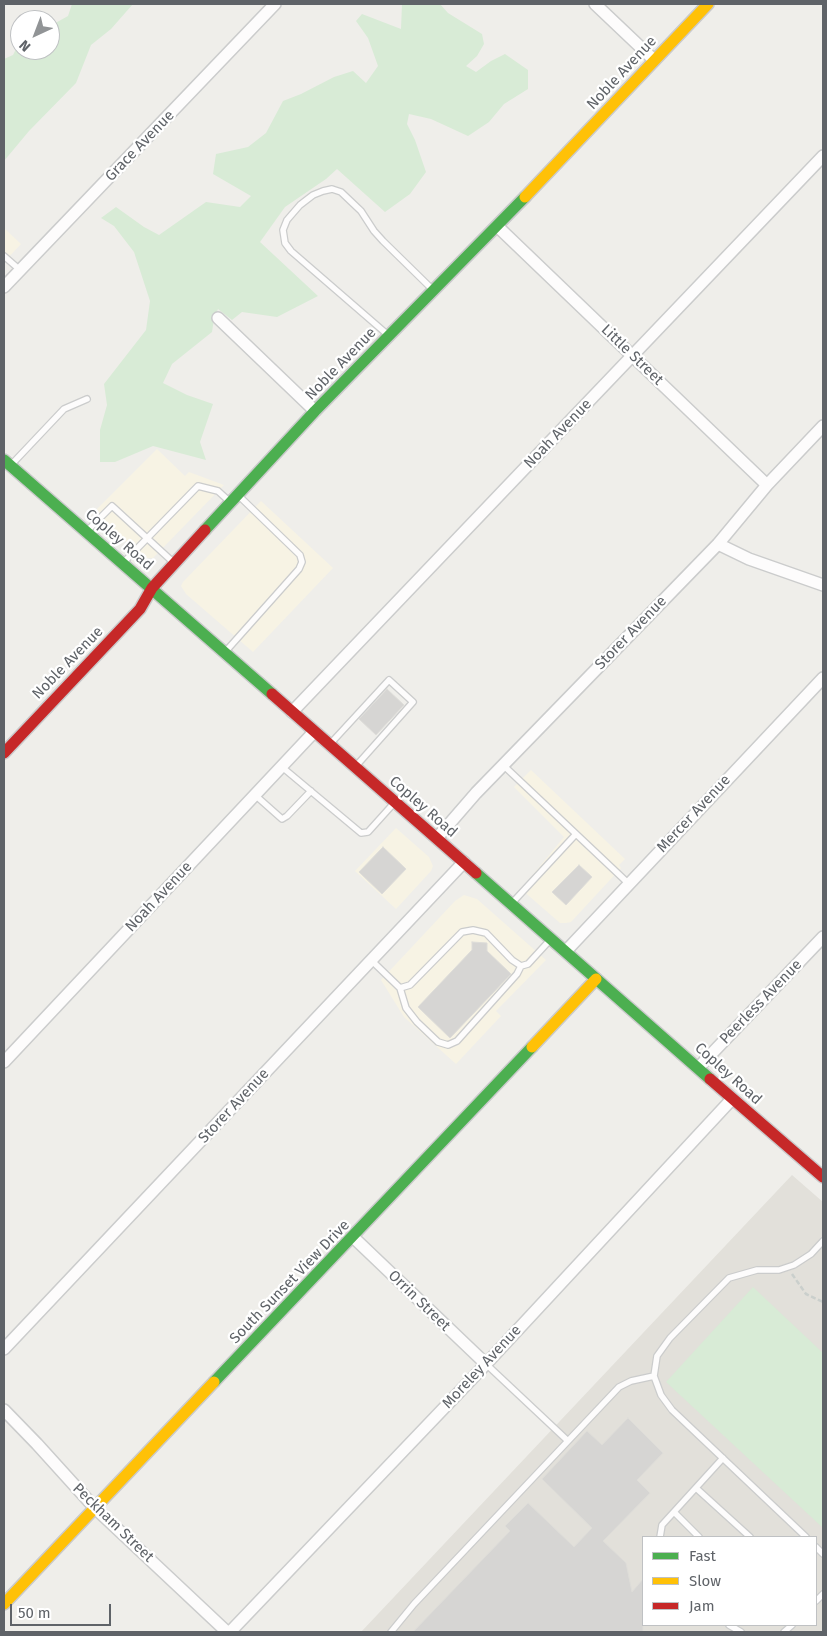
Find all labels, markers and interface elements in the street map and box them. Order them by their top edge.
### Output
north arrow [10,10,60,60]
street label: Noble Avenue [583,32,661,114]
text: N [16,36,34,55]
street label: Grace Avenue [102,107,178,185]
street label: Little Street [597,321,667,389]
street label: Noble Avenue [302,324,380,404]
street label: Noah Avenue [520,396,596,472]
street label: Copley Road [81,506,157,574]
street label: Storer Avenue [591,593,671,673]
street label: Noble Avenue [29,623,107,703]
street label: Mercer Avenue [653,771,735,857]
street label: Copley Road [385,773,461,841]
street label: Noah Avenue [122,858,196,936]
street label: Peerless Avenue [716,956,806,1048]
street label: Copley Road [691,1039,765,1109]
street label: Storer Avenue [195,1065,273,1147]
street label: South Sunset View Drive [226,1216,354,1348]
street label: Orrin Street [384,1267,454,1335]
street label: Moreley Avenue [439,1322,525,1412]
street label: Peckham Street [69,1480,157,1566]
legend [642,1536,817,1626]
text: Fast [689,1547,716,1565]
text: Slow [689,1572,721,1590]
scale bar [12,1594,114,1626]
text: Jam [689,1597,715,1615]
text: 50 m [18,1604,51,1622]

